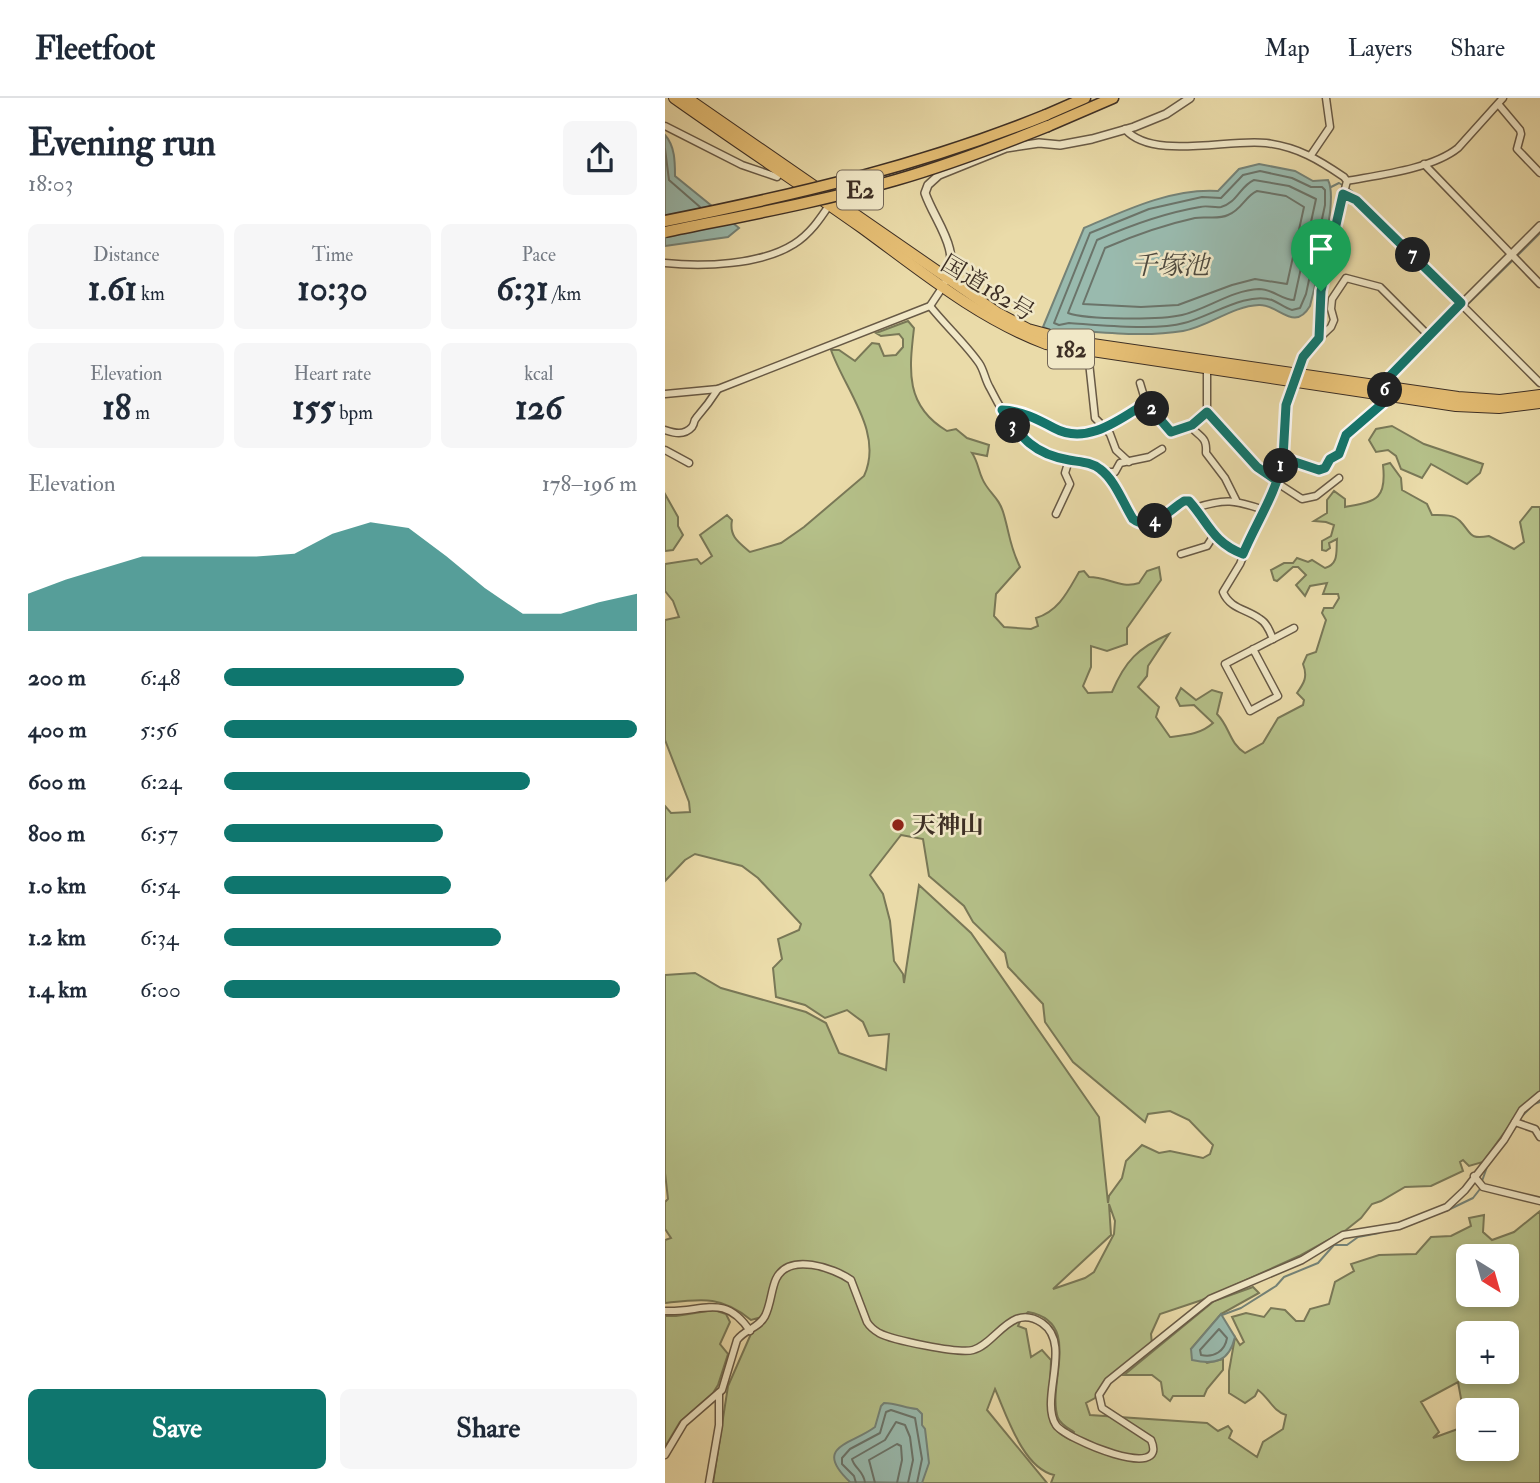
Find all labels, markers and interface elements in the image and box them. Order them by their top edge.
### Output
text: Fleetfoot [35,28,155,69]
text: Map [1265,33,1310,64]
text: Layers [1348,33,1412,64]
text: Share [1450,33,1505,64]
text: Evening run [28,119,216,167]
button: share [563,121,637,195]
text: 18:03 [28,169,73,198]
road number: E2 [837,170,883,209]
pin [1291,219,1351,291]
icon: arrive [1302,230,1340,268]
pin: 7 [1395,238,1431,272]
text: 7 [1408,242,1417,266]
text: Distance [93,243,159,267]
text: Time [312,243,353,267]
text: Pace [522,243,556,267]
street label: 国道182号 [935,248,1040,328]
water label: 千塚池 [1131,250,1212,282]
text: 1.61 [88,267,137,311]
text: 10:30 [297,267,368,311]
text: 6:31 [496,267,549,311]
text: km [137,282,165,306]
text: /km [549,282,581,306]
road number: 182 [1048,330,1094,368]
text: Elevation [90,362,162,386]
text: Heart rate [294,362,371,386]
text: kcal [524,362,553,386]
pin: 6 [1367,372,1403,408]
text: 6 [1380,377,1389,401]
text: 18 [102,386,131,430]
text: 155 [292,386,335,430]
text: 126 [515,386,563,430]
pin: 2 [1135,392,1169,426]
text: 2 [1147,396,1156,420]
text: m [131,401,150,425]
text: bpm [335,401,373,425]
pin: 3 [995,408,1031,444]
text: 3 [1009,413,1016,437]
pin: 1 [1263,448,1299,484]
text: 1 [1277,453,1284,477]
text: Elevation [28,469,116,498]
text: 178–196 m [542,469,637,498]
pin: 4 [1137,504,1173,538]
text: 4 [1149,508,1160,532]
text: 200 m [28,663,86,692]
text: 6:48 [140,663,180,692]
text: 400 m [28,715,87,744]
text: 5:56 [140,715,177,744]
text: 600 m [28,767,86,796]
text: 6:24 [140,767,181,796]
place label: 天神山 [912,810,984,841]
marker: 天神山 [890,817,906,833]
text: 800 m [28,819,85,848]
text: 6:57 [140,819,178,848]
text: 1.0 km [28,871,86,900]
text: 6:54 [140,871,179,900]
text: 1.2 km [28,923,86,952]
text: 6:34 [140,923,178,952]
text: 1.4 km [28,975,87,1004]
text: 6:00 [140,975,181,1004]
north arrow [1456,1244,1519,1307]
map controls [1456,1244,1519,1461]
button: + [1456,1321,1519,1384]
button: Save [28,1389,326,1469]
button: Share [340,1389,637,1469]
button: − [1456,1398,1519,1461]

